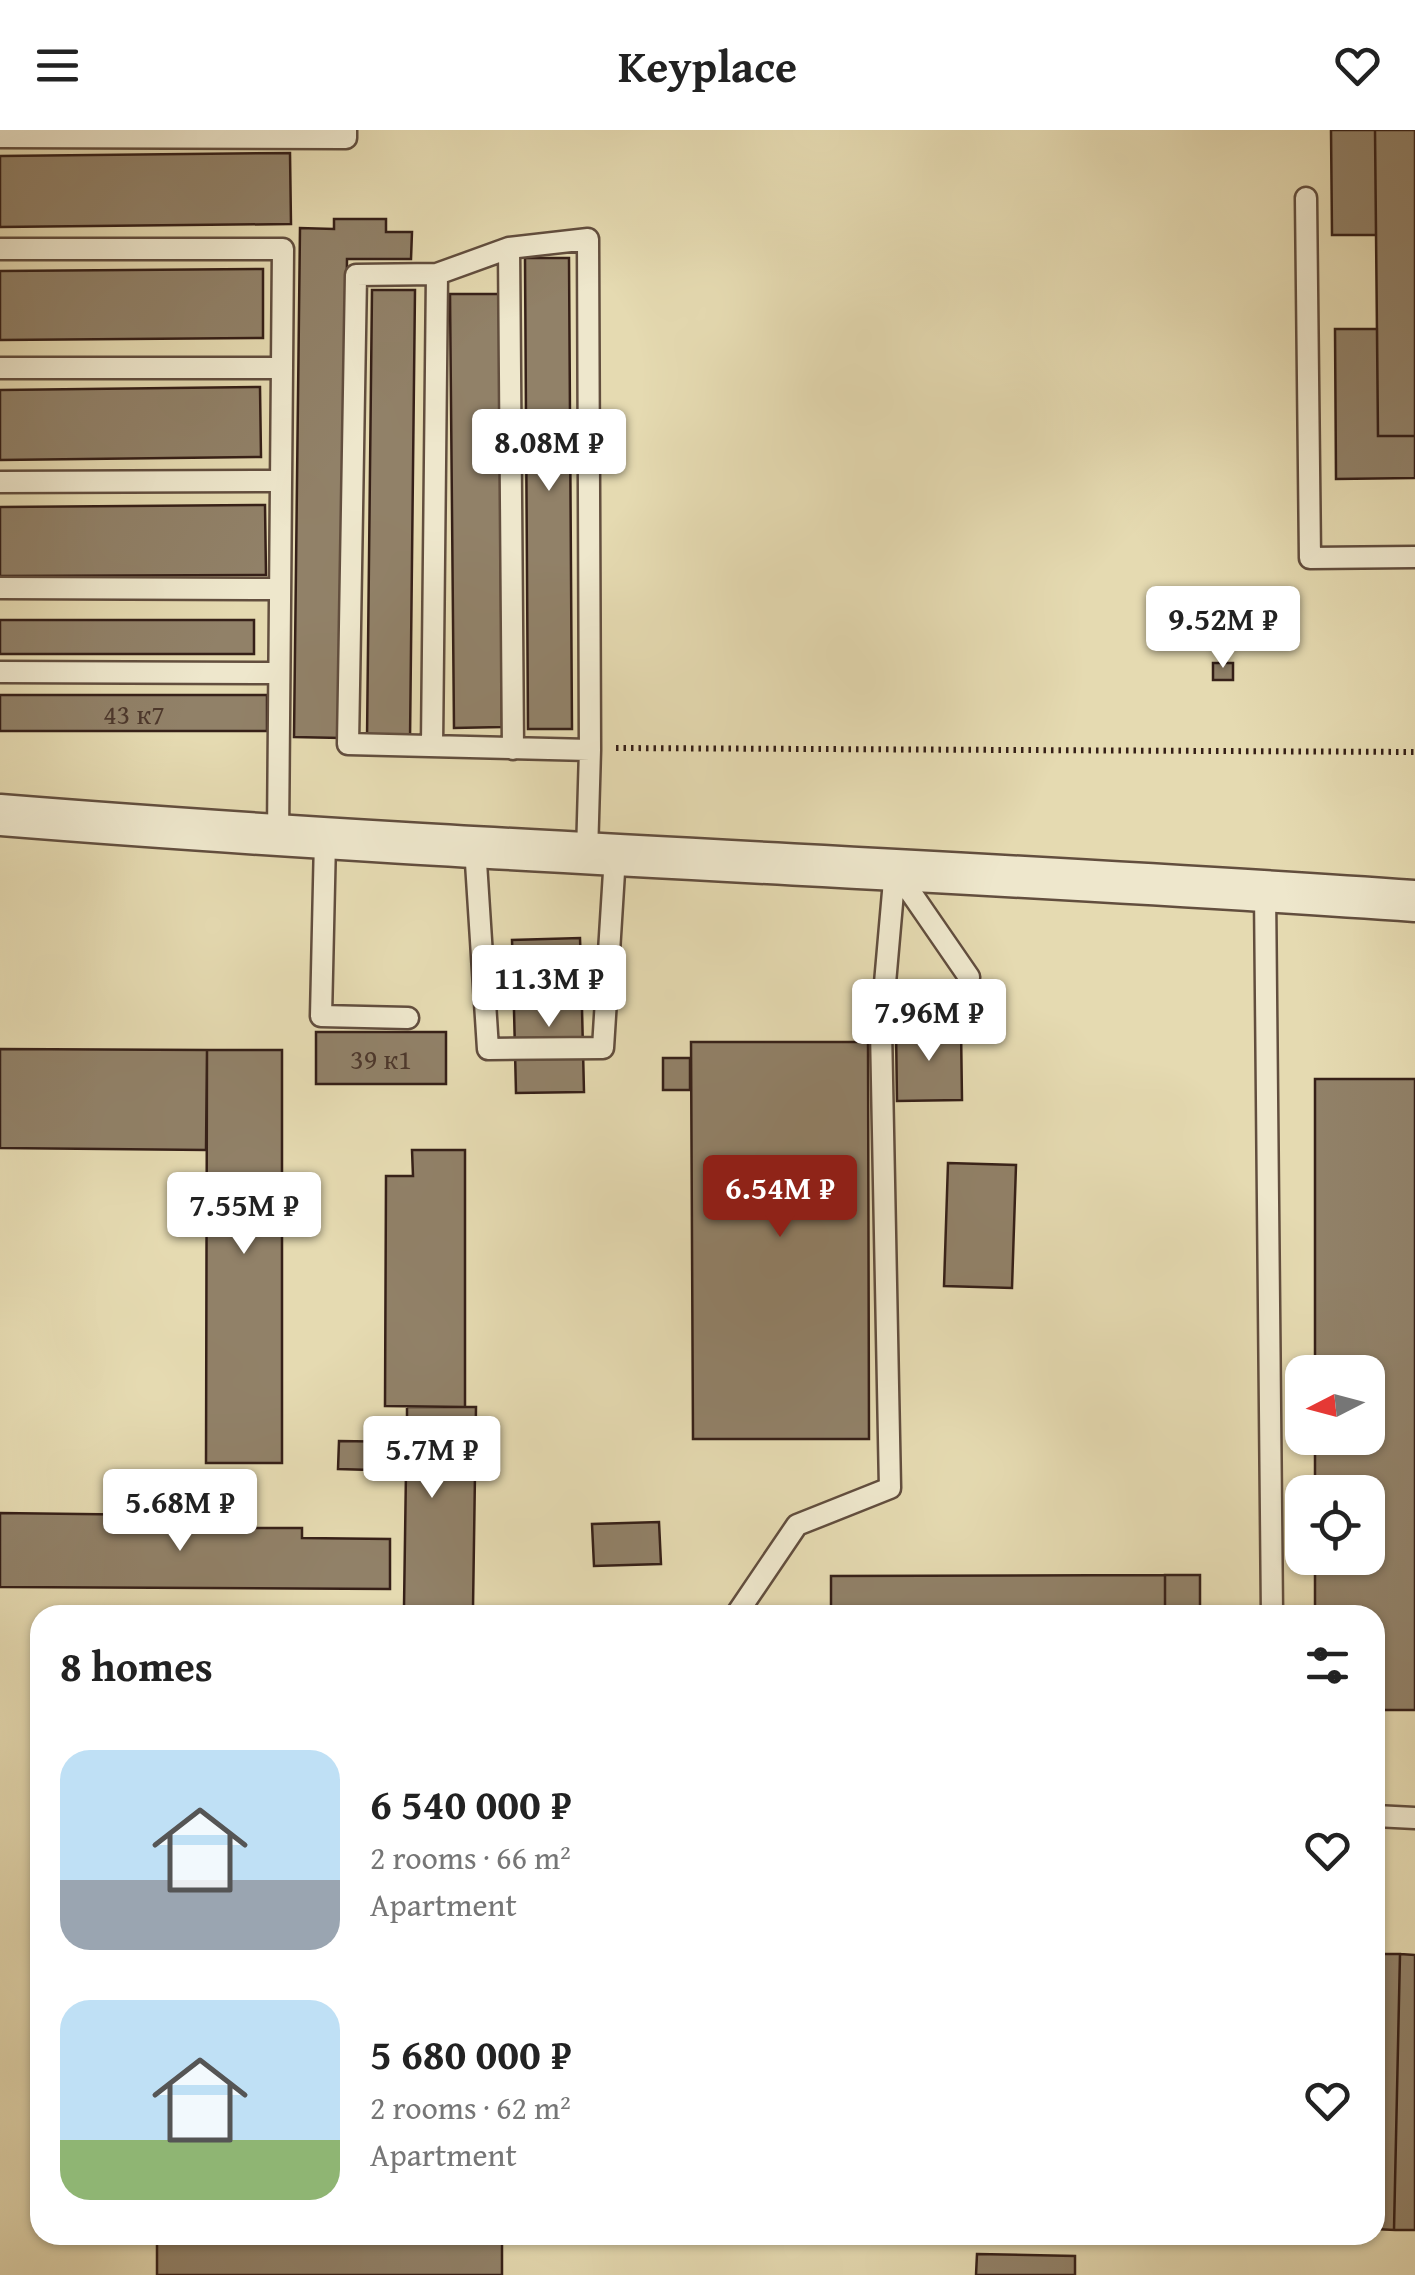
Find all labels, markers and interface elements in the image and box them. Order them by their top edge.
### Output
text: Keyplace [618,33,797,98]
icon: menu [30,38,85,93]
icon: heart [1330,38,1385,93]
pin: 8.08M ₽ [457,409,641,494]
text: 8.08M ₽ [494,418,604,465]
pin: 9.52M ₽ [1131,586,1315,671]
text: 9.52M ₽ [1168,595,1278,642]
house number: 43 к7 [103,693,165,734]
pin: 11.3M ₽ [457,945,641,1030]
text: 11.3M ₽ [494,954,604,1001]
pin: 7.96M ₽ [837,979,1021,1064]
text: 7.96M ₽ [874,988,984,1035]
house number: 39 к1 [350,1038,412,1079]
pin: 6.54M ₽ [688,1155,872,1240]
text: 6.54M ₽ [725,1164,835,1211]
pin: 7.55M ₽ [152,1172,336,1257]
text: 7.55M ₽ [189,1181,299,1228]
north arrow [1285,1355,1385,1455]
map controls [1285,1355,1385,1575]
pin: 5.7M ₽ [351,1416,513,1501]
text: 5.7M ₽ [385,1425,479,1472]
pin: 5.68M ₽ [88,1469,272,1554]
button: locate [1285,1475,1385,1575]
text: 5.68M ₽ [125,1478,235,1525]
text: 8 homes [60,1635,213,1696]
icon: filters [1300,1638,1355,1693]
text: 6 540 000 ₽ [370,1773,572,1834]
icon: home [140,1790,260,1910]
icon: heart [1300,1823,1355,1878]
text: 2 rooms · 66 m² [370,1834,571,1881]
text: Apartment [370,1881,517,1928]
text: 5 680 000 ₽ [370,2023,572,2084]
icon: home [140,2040,260,2160]
icon: heart [1300,2073,1355,2128]
text: 2 rooms · 62 m² [370,2084,571,2131]
text: Apartment [370,2131,517,2178]

